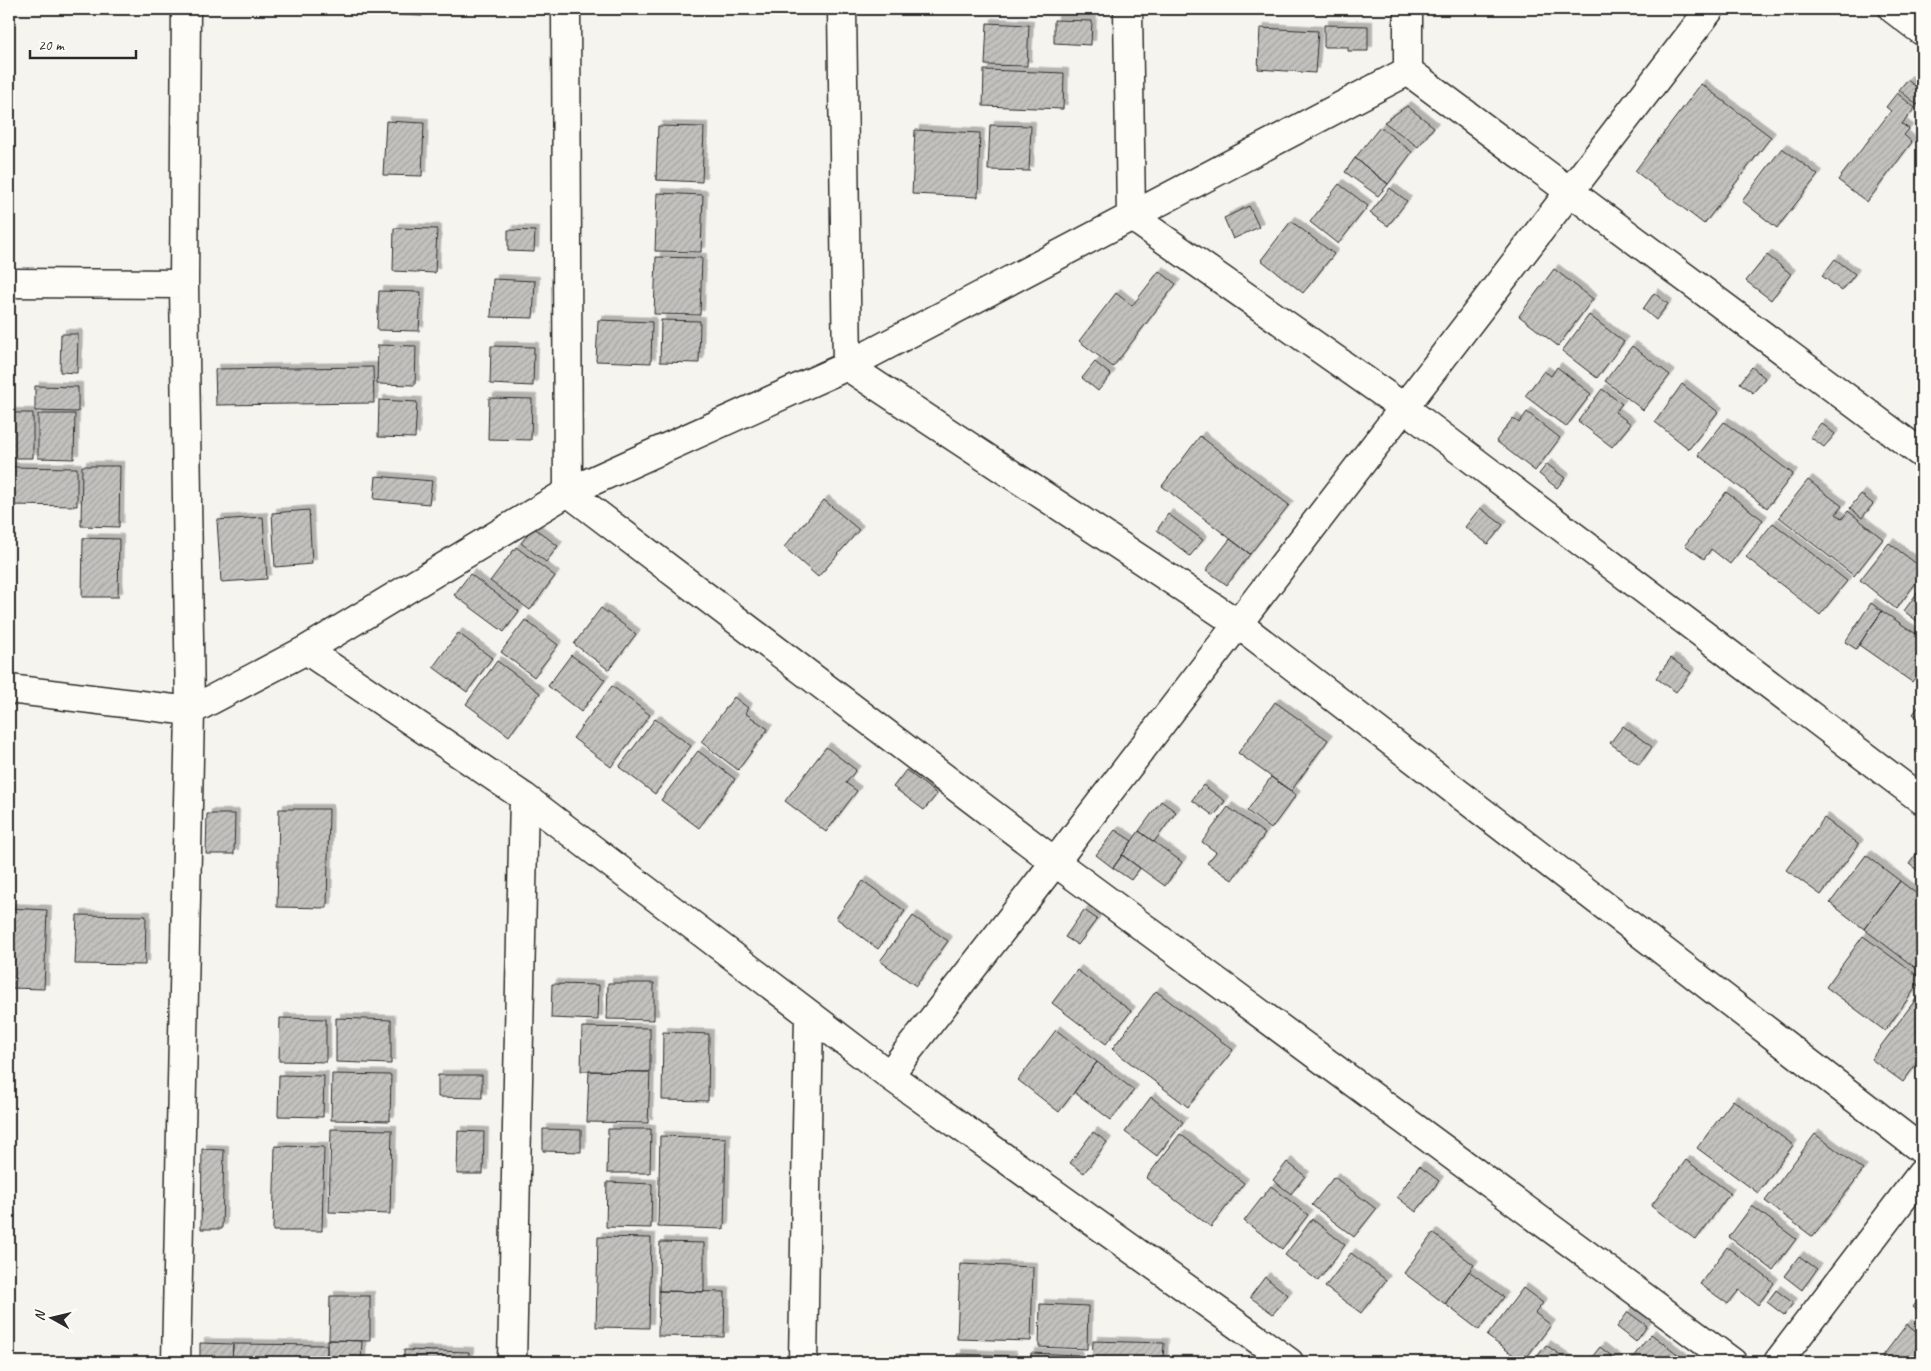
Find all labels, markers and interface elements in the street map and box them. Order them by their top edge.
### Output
scale bar [30,28,136,60]
text: 20 m [38,36,65,55]
north arrow [28,1294,78,1344]
text: N [31,1308,49,1322]

